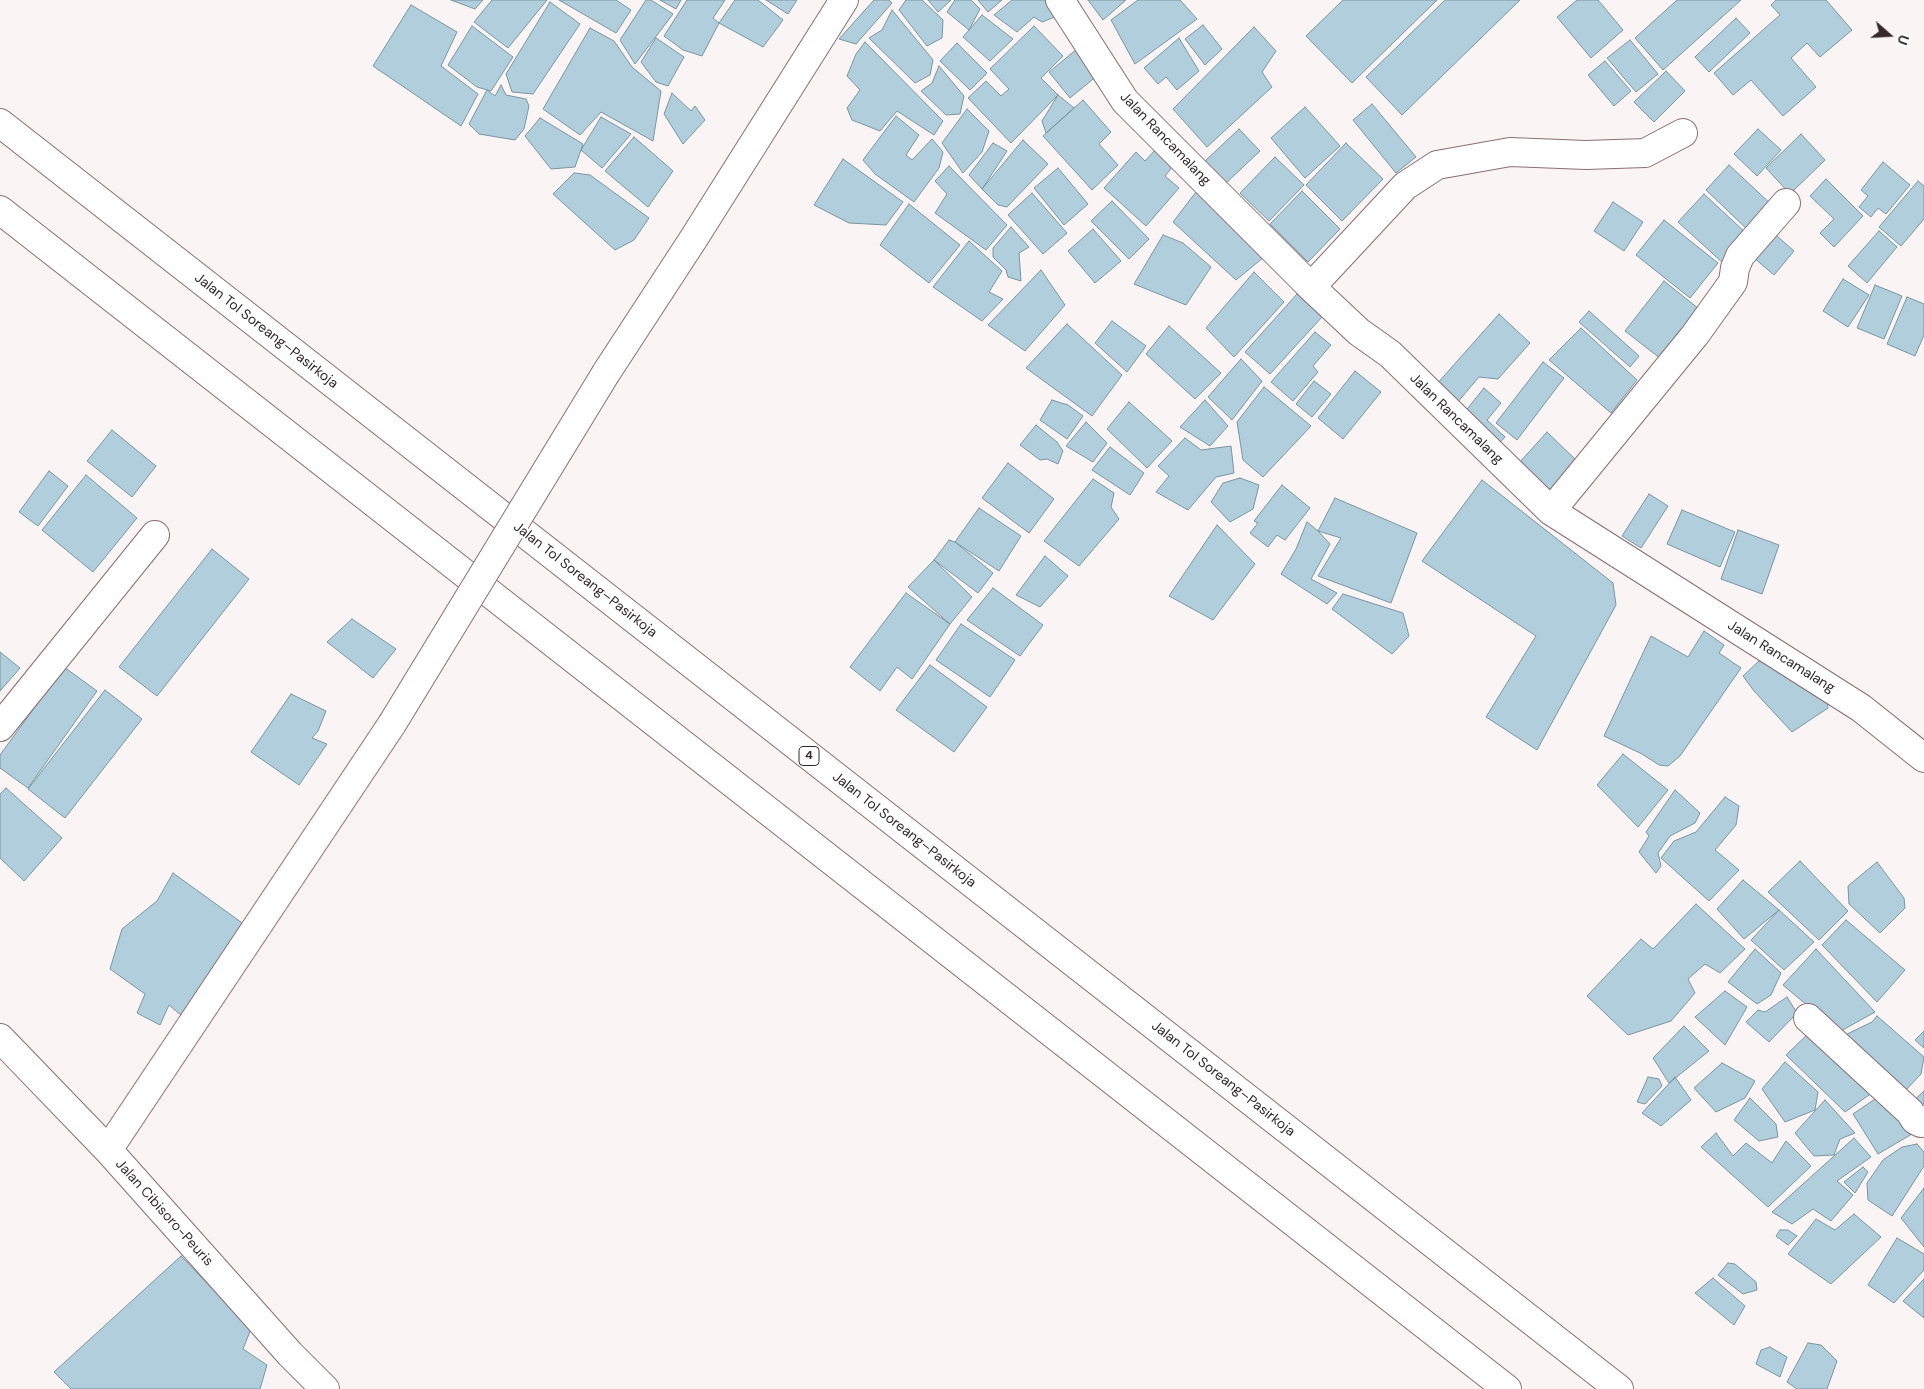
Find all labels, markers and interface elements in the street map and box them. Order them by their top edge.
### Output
north arrow [1864,10,1914,60]
text: U [1893,32,1913,47]
street label: Jalan Rancamalang [1116,89,1214,189]
street label: Jalan Tol Soreang–Pasirkoja [191,270,341,392]
street label: Jalan Rancamalang [1406,370,1506,468]
street label: Jalan Tol Soreang–Pasirkoja [510,519,660,641]
street label: Jalan Rancamalang [1724,617,1838,697]
road number: 4 [799,746,819,766]
street label: Jalan Tol Soreang–Pasirkoja [829,769,979,891]
street label: Jalan Tol Soreang–Pasirkoja [1148,1018,1298,1140]
street label: Jalan Cibisoro-Peuris [112,1156,216,1270]

